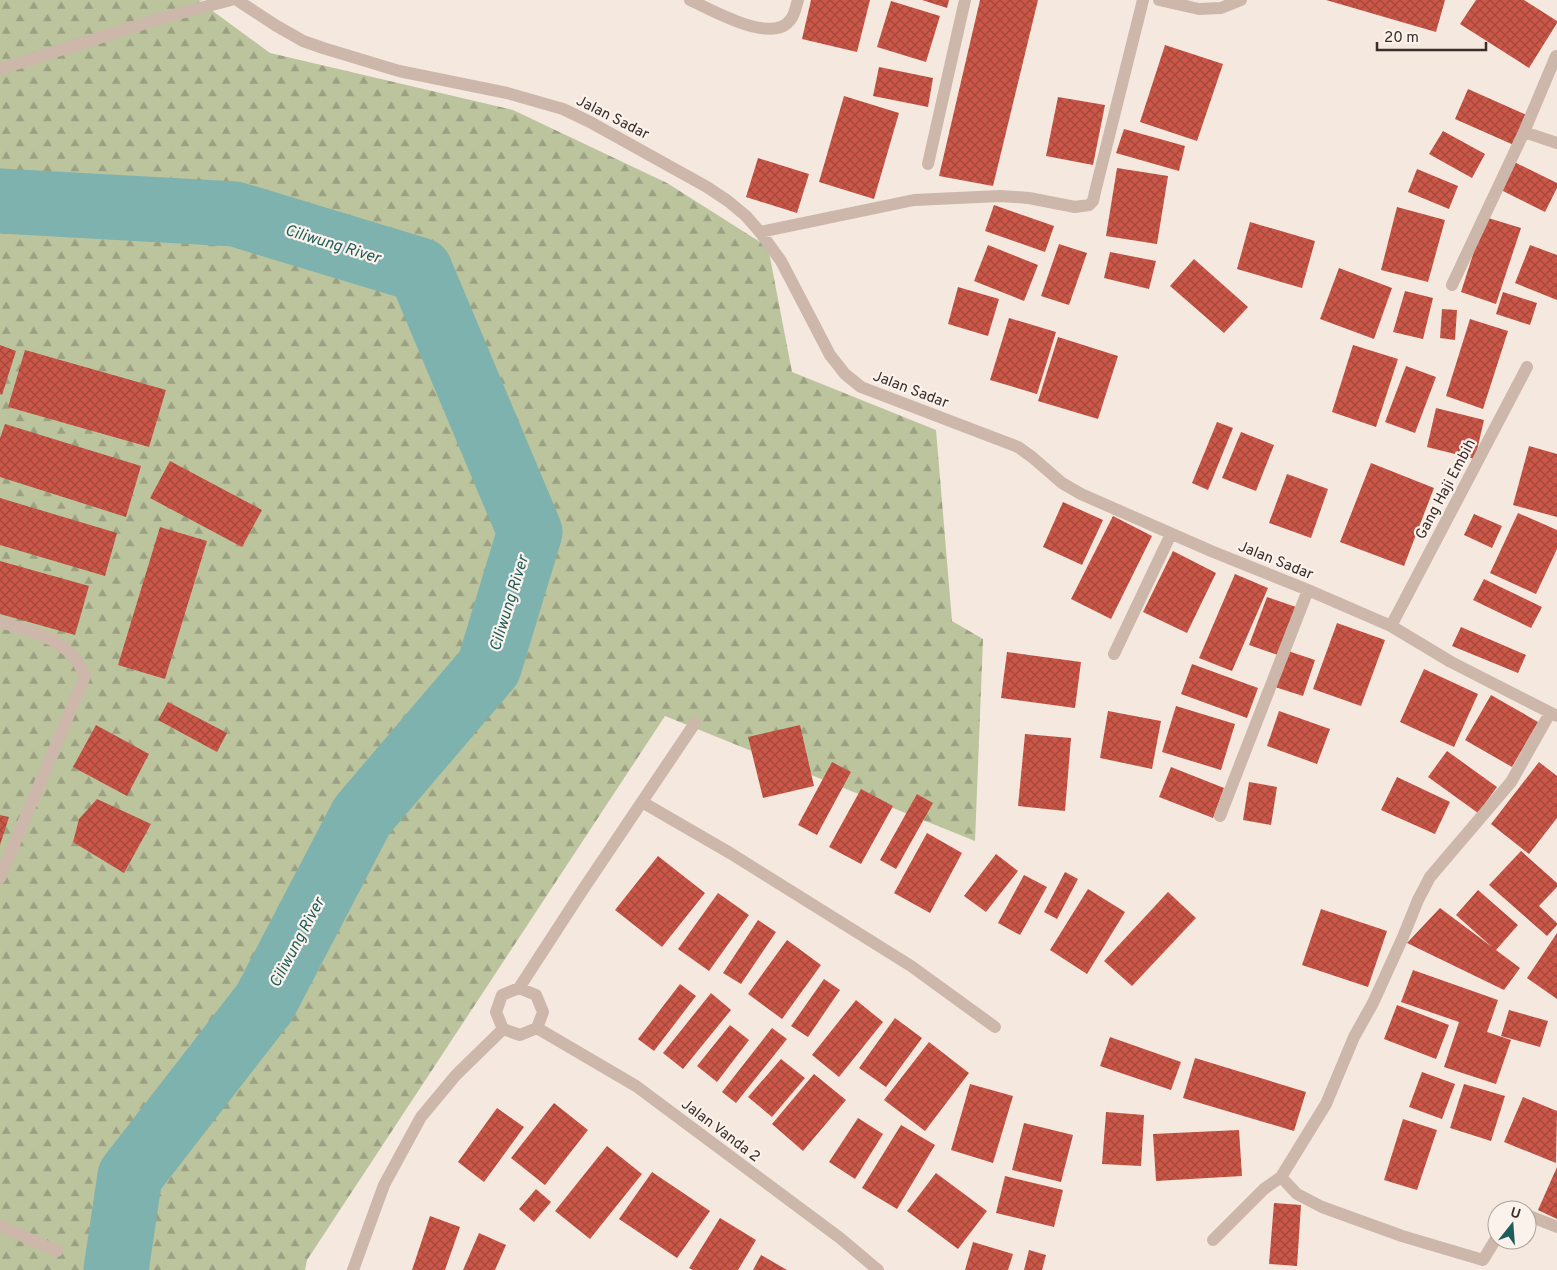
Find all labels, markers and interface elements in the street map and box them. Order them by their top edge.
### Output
scale bar [1377,20,1486,52]
text: 20 m [1384,29,1419,48]
street label: Jalan Sadar [573,92,652,145]
water label: Ciliwung River [282,221,384,270]
street label: Jalan Sadar [870,367,951,414]
street label: Gang Haji Embih [1412,436,1481,543]
street label: Jalan Sadar [1235,538,1316,585]
water label: Ciliwung River [486,552,535,654]
water label: Ciliwung River [266,893,331,991]
street label: Jalan Vanda 2 [677,1095,763,1167]
north arrow [1487,1200,1537,1250]
text: U [1508,1204,1523,1224]

